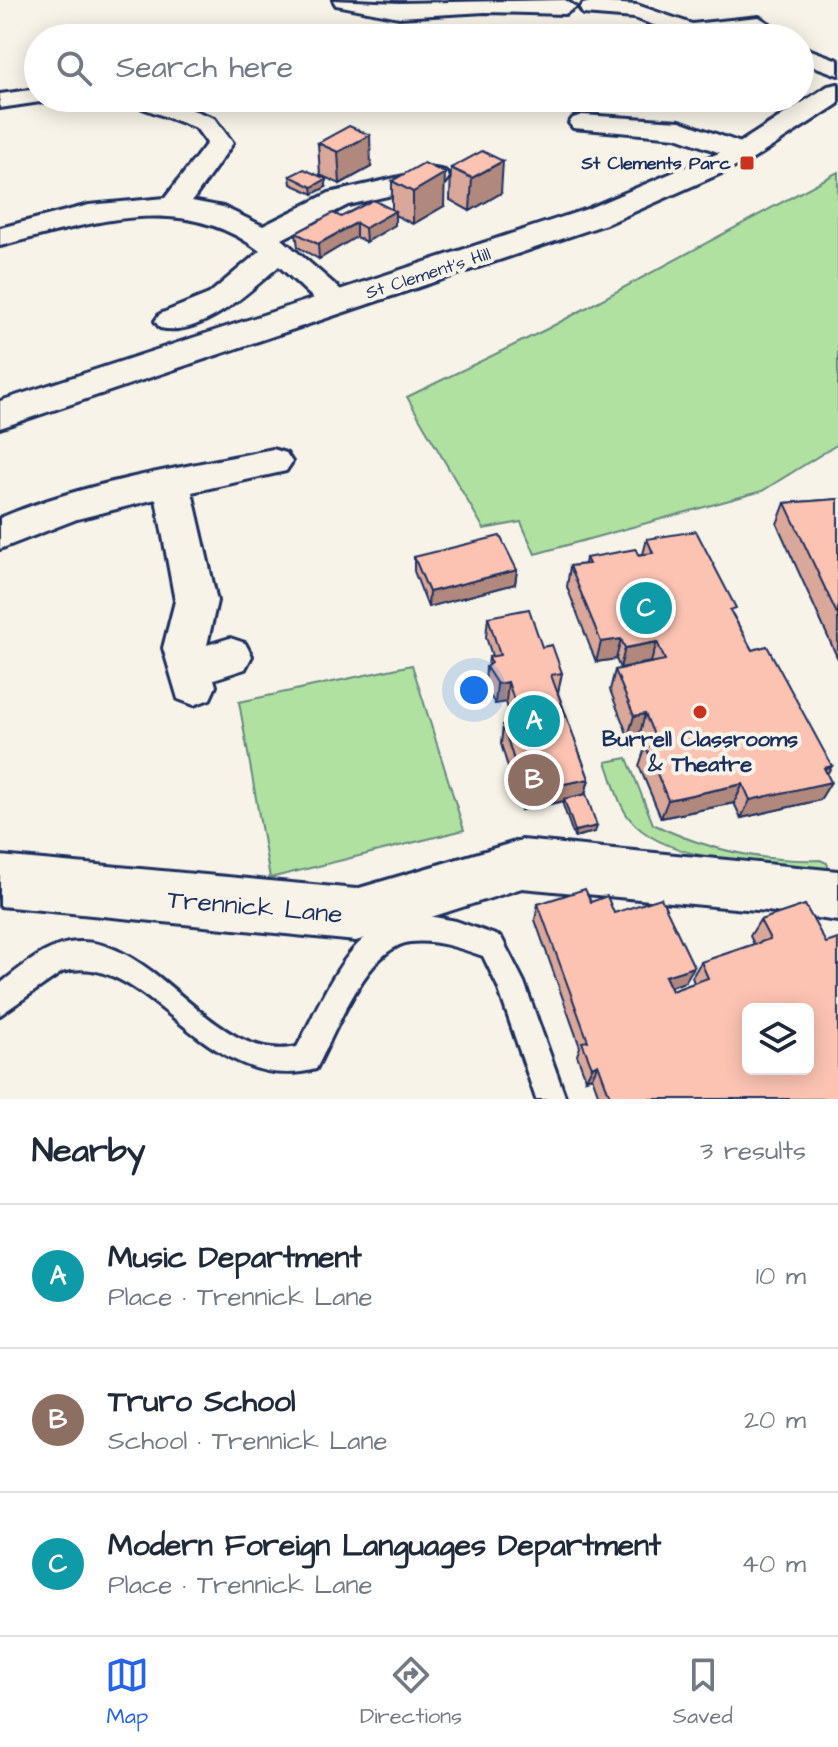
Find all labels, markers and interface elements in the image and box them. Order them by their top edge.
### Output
search box [24,24,814,112]
icon: search [52,46,96,90]
text: Search here [116,47,293,89]
place label: St Clements Parc [580,151,732,176]
marker: St Clements Parc [738,154,756,172]
street label: St Clement's Hill [363,241,494,305]
pin: C [620,578,672,638]
your location [454,670,494,710]
pin: A [508,691,560,751]
marker: Burrell Classrooms & Theatre [691,703,709,721]
place label: Burrell Classrooms & Theatre [602,724,798,780]
pin: B [508,750,560,810]
street label: Trennick Lane [166,881,344,933]
map controls [742,1003,814,1075]
button: layers [742,1003,814,1075]
text: Nearby [32,1127,146,1175]
text: 3 results [700,1133,806,1169]
text: Music Department [108,1237,362,1279]
text: A [50,1258,66,1294]
text: 10 m [756,1258,806,1294]
text: Place · Trennick Lane [108,1279,373,1315]
text: Truro School [108,1381,296,1423]
text: B [49,1402,67,1438]
text: 20 m [744,1402,806,1438]
text: School · Trennick Lane [108,1423,388,1459]
text: Modern Foreign Languages Department [108,1525,661,1567]
text: C [49,1546,67,1582]
text: 40 m [741,1546,806,1582]
text: Place · Trennick Lane [108,1567,373,1603]
tab: Map [105,1653,149,1732]
tab: Directions [360,1653,462,1732]
tab: Saved [673,1653,733,1732]

